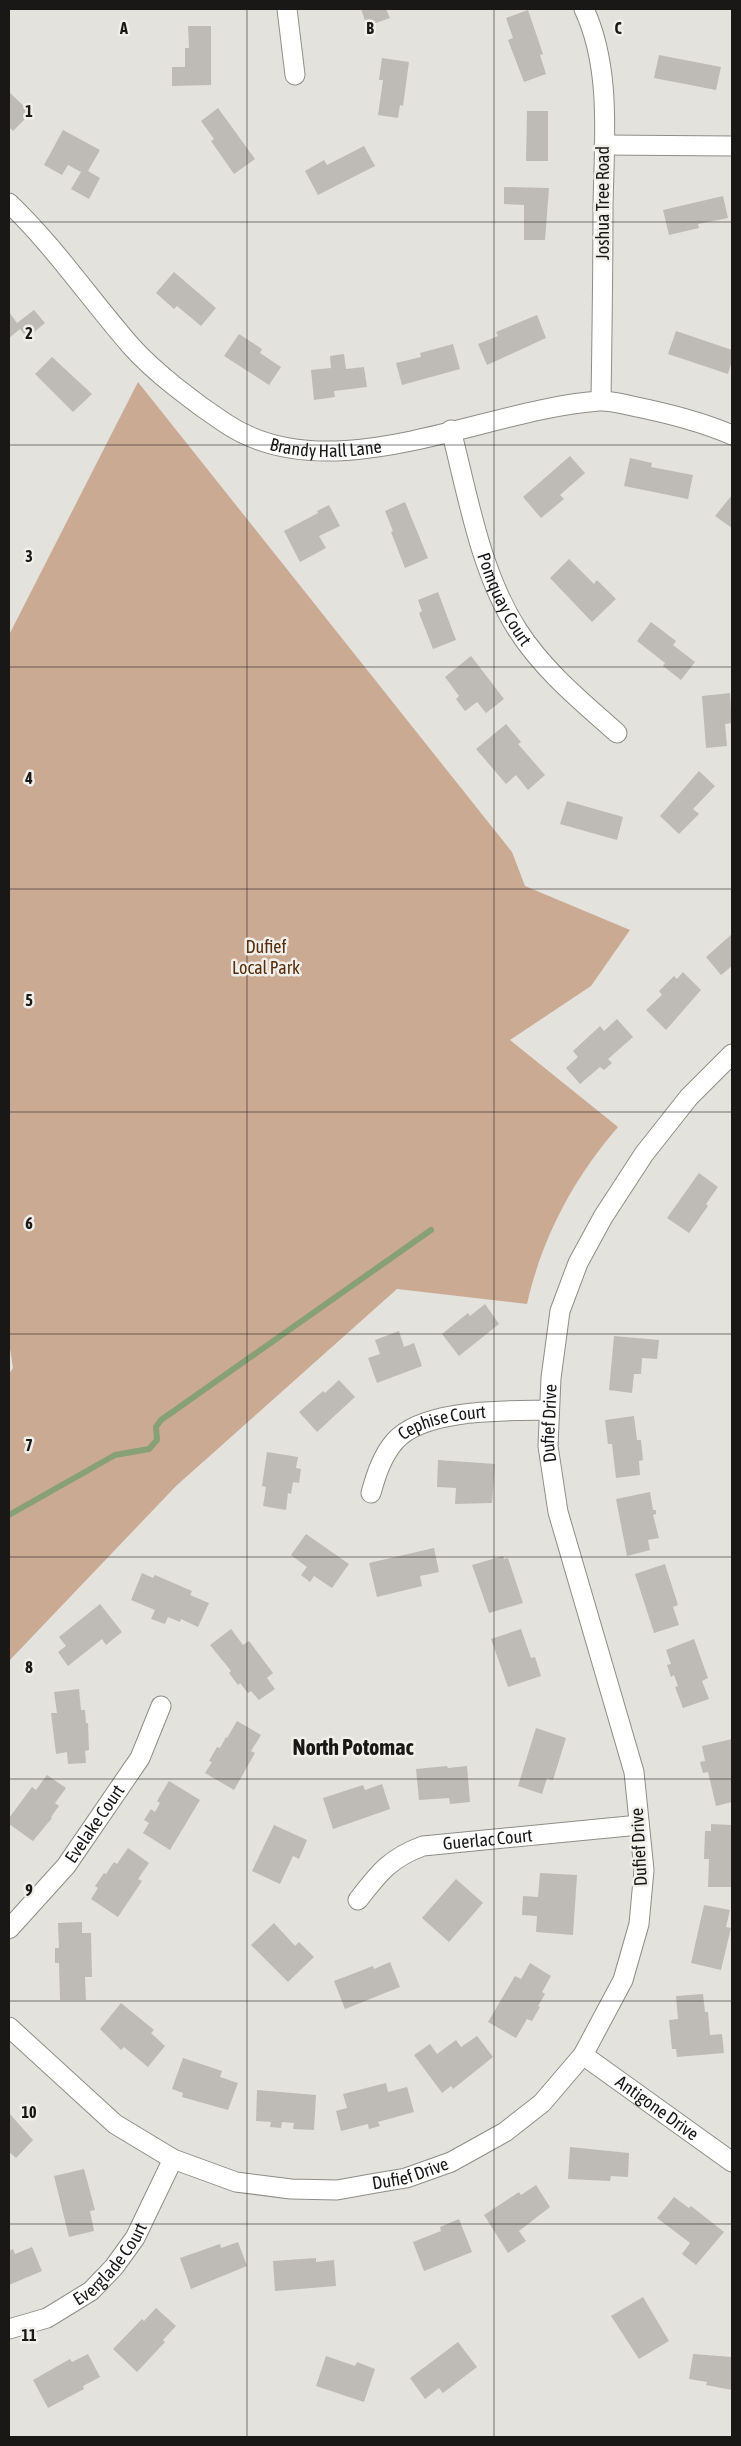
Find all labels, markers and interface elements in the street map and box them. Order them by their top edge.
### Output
text: A [119,19,128,37]
text: B [366,19,374,37]
text: C [614,19,622,37]
text: 1 [25,102,33,120]
street label: Joshua Tree Road [592,146,613,260]
text: 2 [25,324,33,342]
street label: Brandy Hall Lane [268,433,383,461]
text: 3 [25,547,33,565]
street label: Pomquay Court [473,550,536,650]
text: 4 [24,769,33,787]
park label: Dufief Local Park [232,936,300,978]
text: 5 [25,991,33,1009]
text: 6 [25,1214,33,1232]
street label: Dufief Drive [537,1384,561,1464]
street label: Cephise Court [393,1401,487,1444]
text: 7 [25,1436,33,1454]
text: 8 [25,1658,33,1676]
district label: North Potomac [292,1734,414,1760]
street label: Evelake Court [60,1781,129,1867]
street label: Dufief Drive [626,1807,651,1887]
street label: Guerlac Court [442,1824,533,1854]
text: 9 [25,1881,33,1899]
street label: Antigone Drive [612,2071,703,2145]
text: 10 [21,2103,37,2121]
street label: Dufief Drive [370,2153,451,2193]
street label: Everglade Court [69,2219,151,2309]
text: 11 [21,2326,37,2344]

